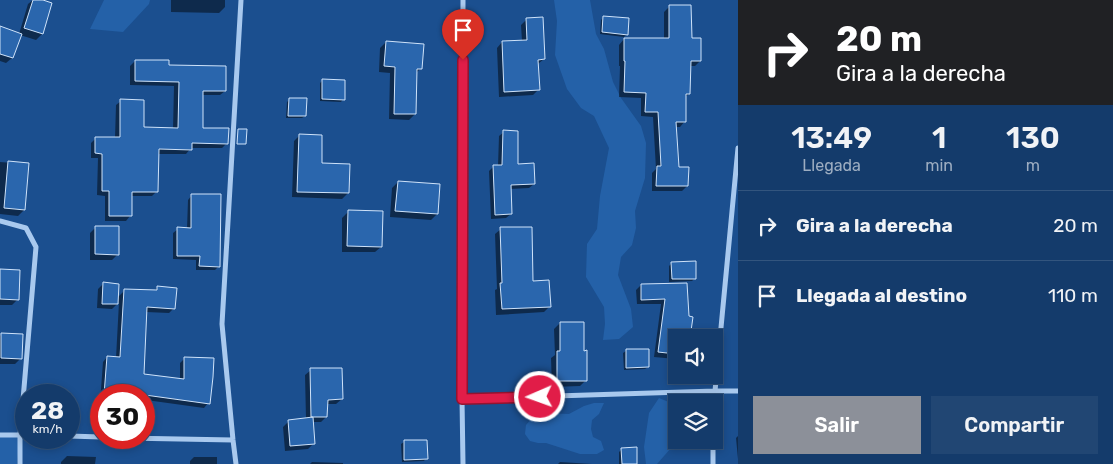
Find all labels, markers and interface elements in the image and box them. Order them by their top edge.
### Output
pin [442,9,484,60]
icon: arrive [449,16,477,44]
text: 20 m [836,18,922,60]
icon: right [753,20,818,85]
text: Gira a la derecha [836,60,1006,87]
text: 13:49 [791,120,872,156]
text: 1 [932,120,946,156]
text: 130 [1006,120,1060,156]
text: Llegada [802,156,861,175]
text: min [925,156,953,175]
text: m [1026,156,1040,175]
icon: right [753,212,781,240]
text: Gira a la derecha [796,214,953,237]
text: 20 m [1053,214,1098,237]
icon: arrive [753,282,781,310]
text: Llegada al destino [796,284,967,307]
text: 110 m [1048,284,1098,307]
map controls [668,329,723,449]
button: sound [668,329,723,384]
position arrow [513,370,565,422]
speed limit sign: 30 [90,384,155,449]
button: layers [668,394,723,449]
text: 28 [31,396,64,425]
button: Salir [753,396,921,454]
button: Compartir [931,396,1098,454]
text: km/h [33,422,62,436]

